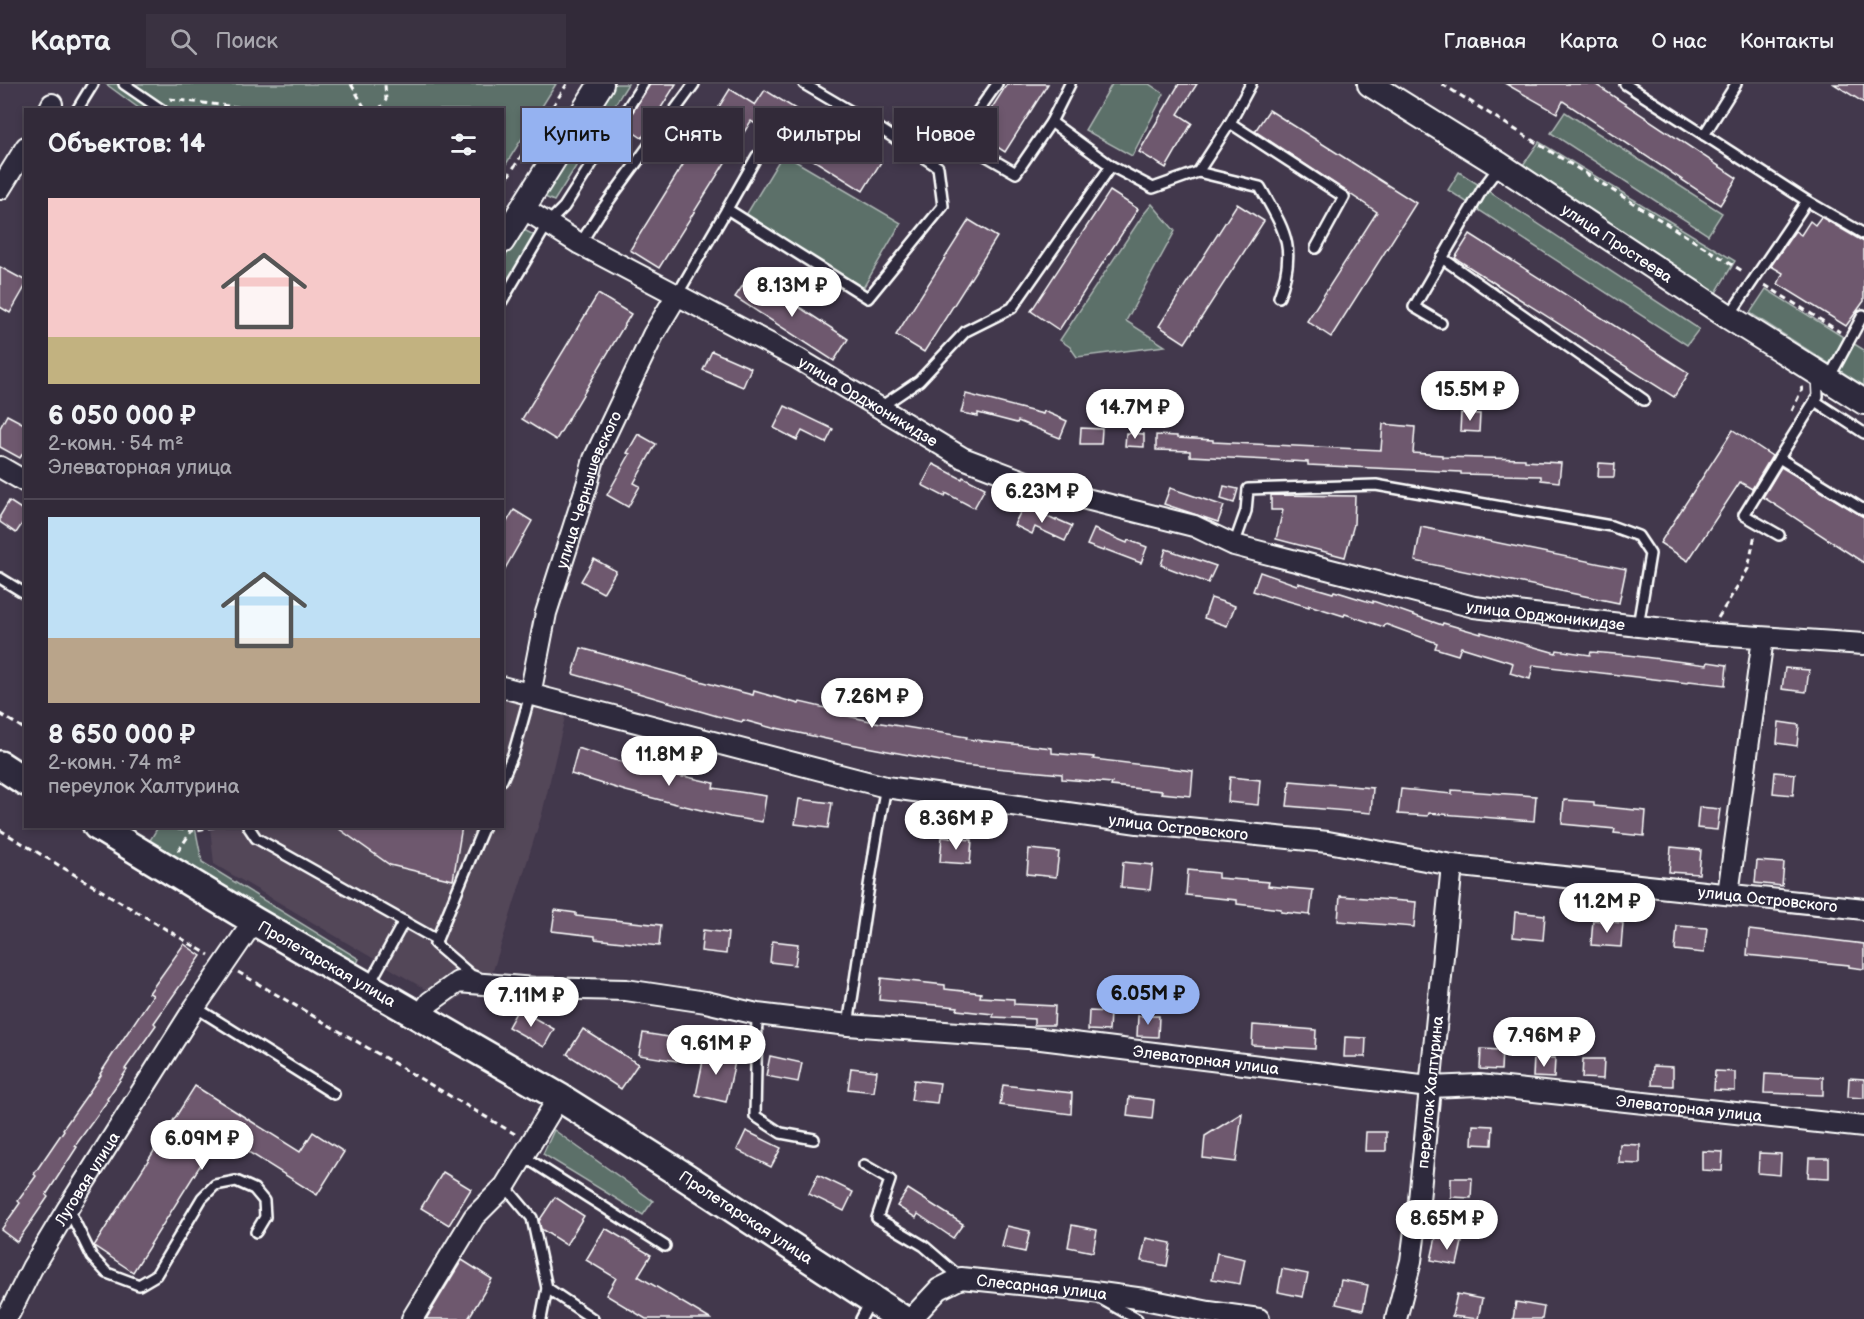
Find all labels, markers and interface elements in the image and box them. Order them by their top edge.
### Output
search box [146,14,566,68]
text: Карта [30,25,110,58]
icon: search [167,25,200,58]
text: Поиск [215,28,278,55]
text: Главная [1443,29,1526,54]
text: Карта [1559,29,1618,54]
text: О нас [1651,29,1707,54]
text: Контакты [1740,29,1834,54]
chip: Купить [522,108,631,162]
chip: Снять [643,108,743,162]
chip: Фильтры [755,108,882,162]
chip: Новое [894,108,997,162]
icon: filters [447,128,480,161]
text: Объектов: 14 [48,129,205,160]
street label: улица Простеева [1557,201,1676,288]
icon: home [210,237,318,345]
pin: 8.13M ₽ [737,267,847,318]
text: 8.13M ₽ [757,274,827,298]
street label: улица Орджоникидзе [794,353,941,452]
pin: 15.5M ₽ [1415,371,1525,422]
text: 15.5M ₽ [1435,378,1505,402]
pin: 14.7M ₽ [1080,389,1190,440]
text: 14.7M ₽ [1100,396,1170,420]
text: 6 050 000 ₽ [48,401,196,432]
street label: улица Чернышевского [553,408,626,571]
text: 2-комн. · 54 m² [48,432,184,456]
text: Элеваторная улица [48,456,232,480]
pin: 6.23M ₽ [987,473,1097,524]
text: 6.23M ₽ [1005,480,1079,504]
icon: home [210,556,318,664]
street label: улица Орджоникидзе [1464,597,1626,635]
pin: 7.26M ₽ [817,678,927,729]
text: 7.26M ₽ [835,685,909,709]
text: 8 650 000 ₽ [48,720,195,751]
pin: 11.8M ₽ [614,736,724,787]
text: 11.8M ₽ [635,743,703,767]
text: 2-комн. · 74 m² [48,751,181,775]
text: переулок Халтурина [48,775,240,799]
pin: 8.36M ₽ [901,800,1011,851]
text: 8.36M ₽ [919,807,993,831]
street label: улица Островского [1107,811,1249,845]
pin: 11.2M ₽ [1552,883,1662,934]
street label: улица Островского [1697,883,1838,917]
text: 11.2M ₽ [1573,890,1641,914]
street label: Пролетарская улица [254,917,399,1012]
pin: 6.05M ₽ [1093,975,1203,1026]
pin: 7.11M ₽ [476,977,586,1028]
text: 6.05M ₽ [1111,982,1185,1006]
text: 7.11M ₽ [498,984,564,1008]
street label: переулок Халтурина [1414,1014,1448,1169]
pin: 7.96M ₽ [1489,1017,1599,1068]
text: 7.96M ₽ [1507,1024,1581,1048]
pin: 9.61M ₽ [661,1025,771,1076]
text: 9.61M ₽ [681,1032,751,1056]
street label: Элеваторная улица [1132,1042,1281,1079]
street label: Элеваторная улица [1615,1092,1764,1127]
pin: 6.09M ₽ [147,1120,257,1171]
text: 6.09M ₽ [165,1127,239,1151]
street label: Луговая улица [51,1128,125,1231]
street label: Пролетарская улица [675,1167,816,1269]
pin: 8.65M ₽ [1392,1200,1502,1251]
text: 8.65M ₽ [1410,1207,1484,1231]
street label: Слесарная улица [975,1272,1109,1305]

